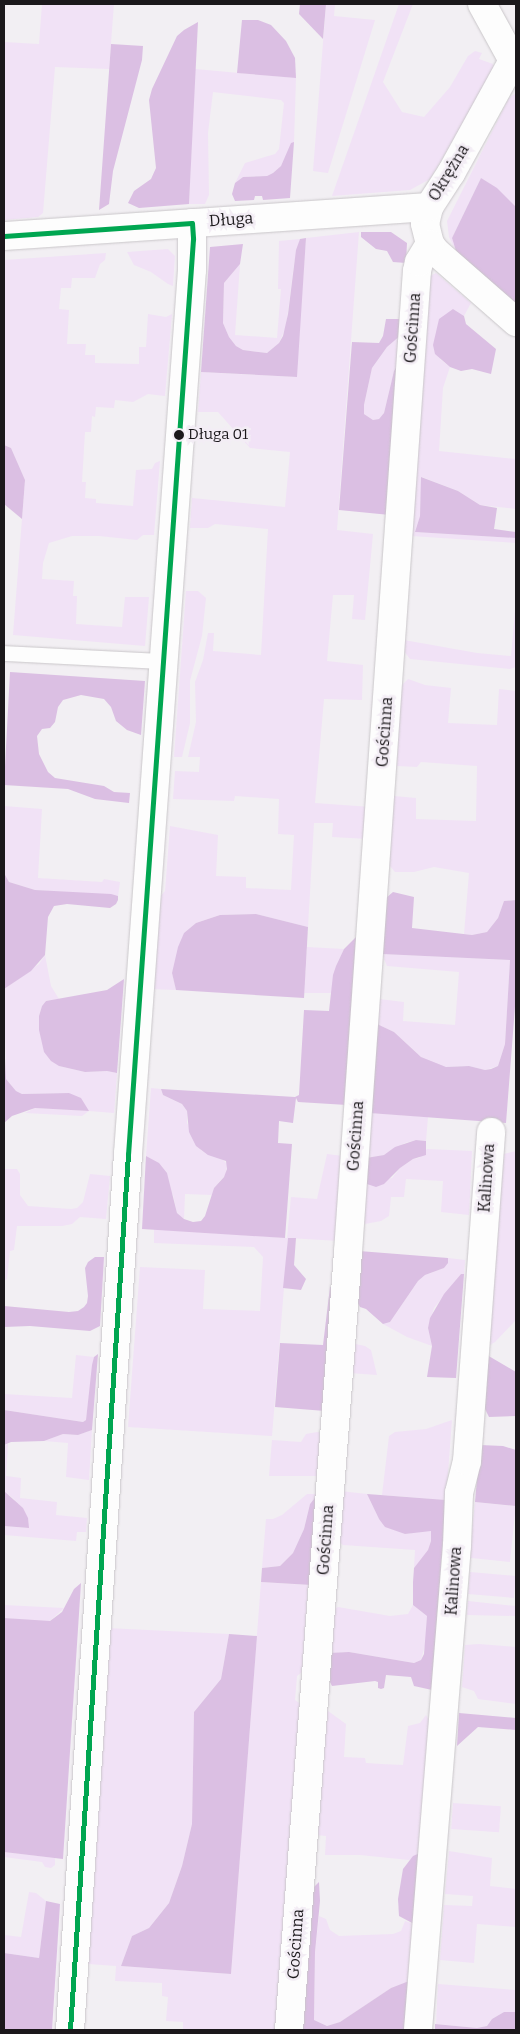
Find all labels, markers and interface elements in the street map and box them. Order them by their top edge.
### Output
street label: Okrężna [425,141,473,205]
street label: Długa [208,209,254,231]
street label: Gościnna [401,292,425,364]
place label: Długa 01 [188,426,248,444]
marker: Długa 01 [174,430,184,440]
street label: Gościnna [373,696,397,768]
street label: Gościnna [344,1100,368,1172]
street label: Kalinowa [475,1143,499,1213]
street label: Gościnna [314,1504,338,1576]
street label: Kalinowa [442,1546,466,1616]
street label: Gościnna [284,1908,308,1980]

